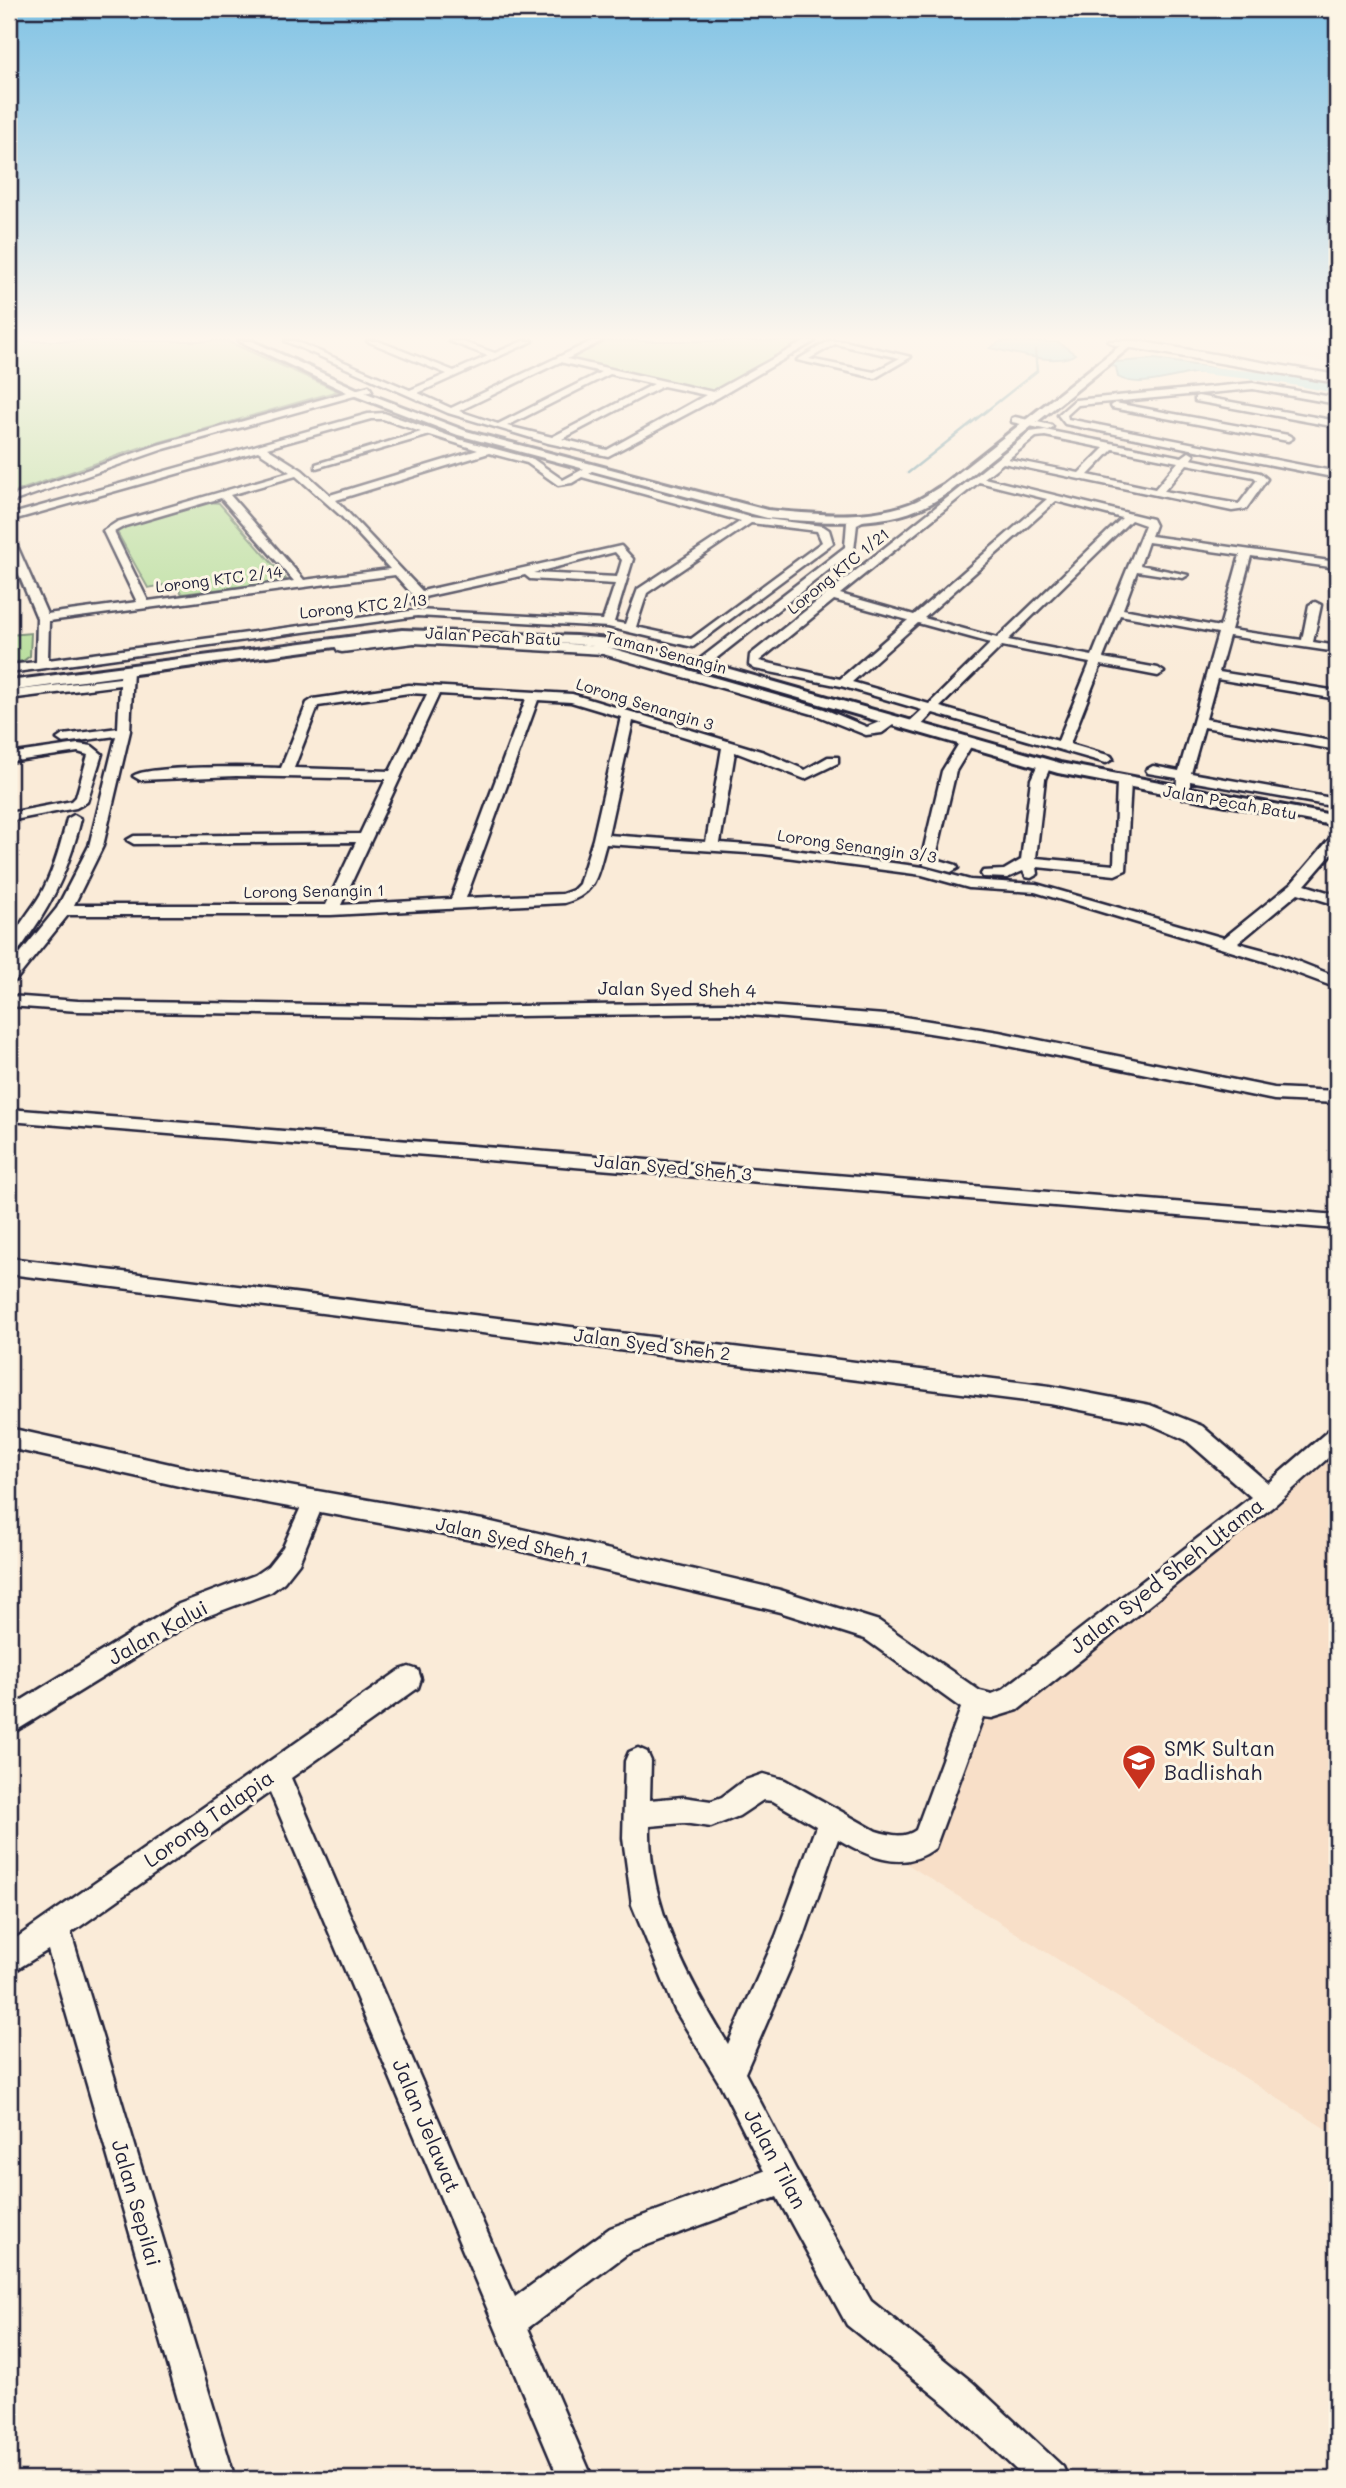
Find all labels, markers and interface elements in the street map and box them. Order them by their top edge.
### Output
street label: Lorong KTC 1/21 [782,523,893,618]
street label: Lorong KTC 2/14 [154,560,284,597]
street label: Lorong KTC 2/13 [298,588,428,623]
street label: Jalan Pecah Batu [425,621,561,650]
street label: Taman Senangin [603,625,729,678]
street label: Lorong Senangin 3 [574,673,717,734]
street label: Jalan Pecah Batu [1161,779,1299,824]
street label: Lorong Senangin 3/3 [776,824,938,867]
street label: Lorong Senangin 1 [244,879,384,902]
street label: Jalan Syed Sheh 4 [598,976,757,1002]
street label: Jalan Syed Sheh 3 [593,1148,753,1186]
street label: Jalan Syed Sheh 2 [572,1322,732,1366]
street label: Jalan Syed Sheh Utama [1064,1491,1268,1659]
street label: Jalan Syed Sheh 1 [434,1511,591,1569]
street label: Jalan Kalui [102,1593,212,1670]
place label: SMK Sultan Badlishah [1164,1734,1275,1785]
school or university icon: SMK Sultan Badlishah [1120,1742,1158,1791]
street label: Lorong Talapia [138,1763,278,1873]
street label: Jalan Jelawat [387,2054,468,2196]
street label: Jalan Tilan [739,2104,814,2213]
street label: Jalan Sepilai [107,2136,168,2269]

